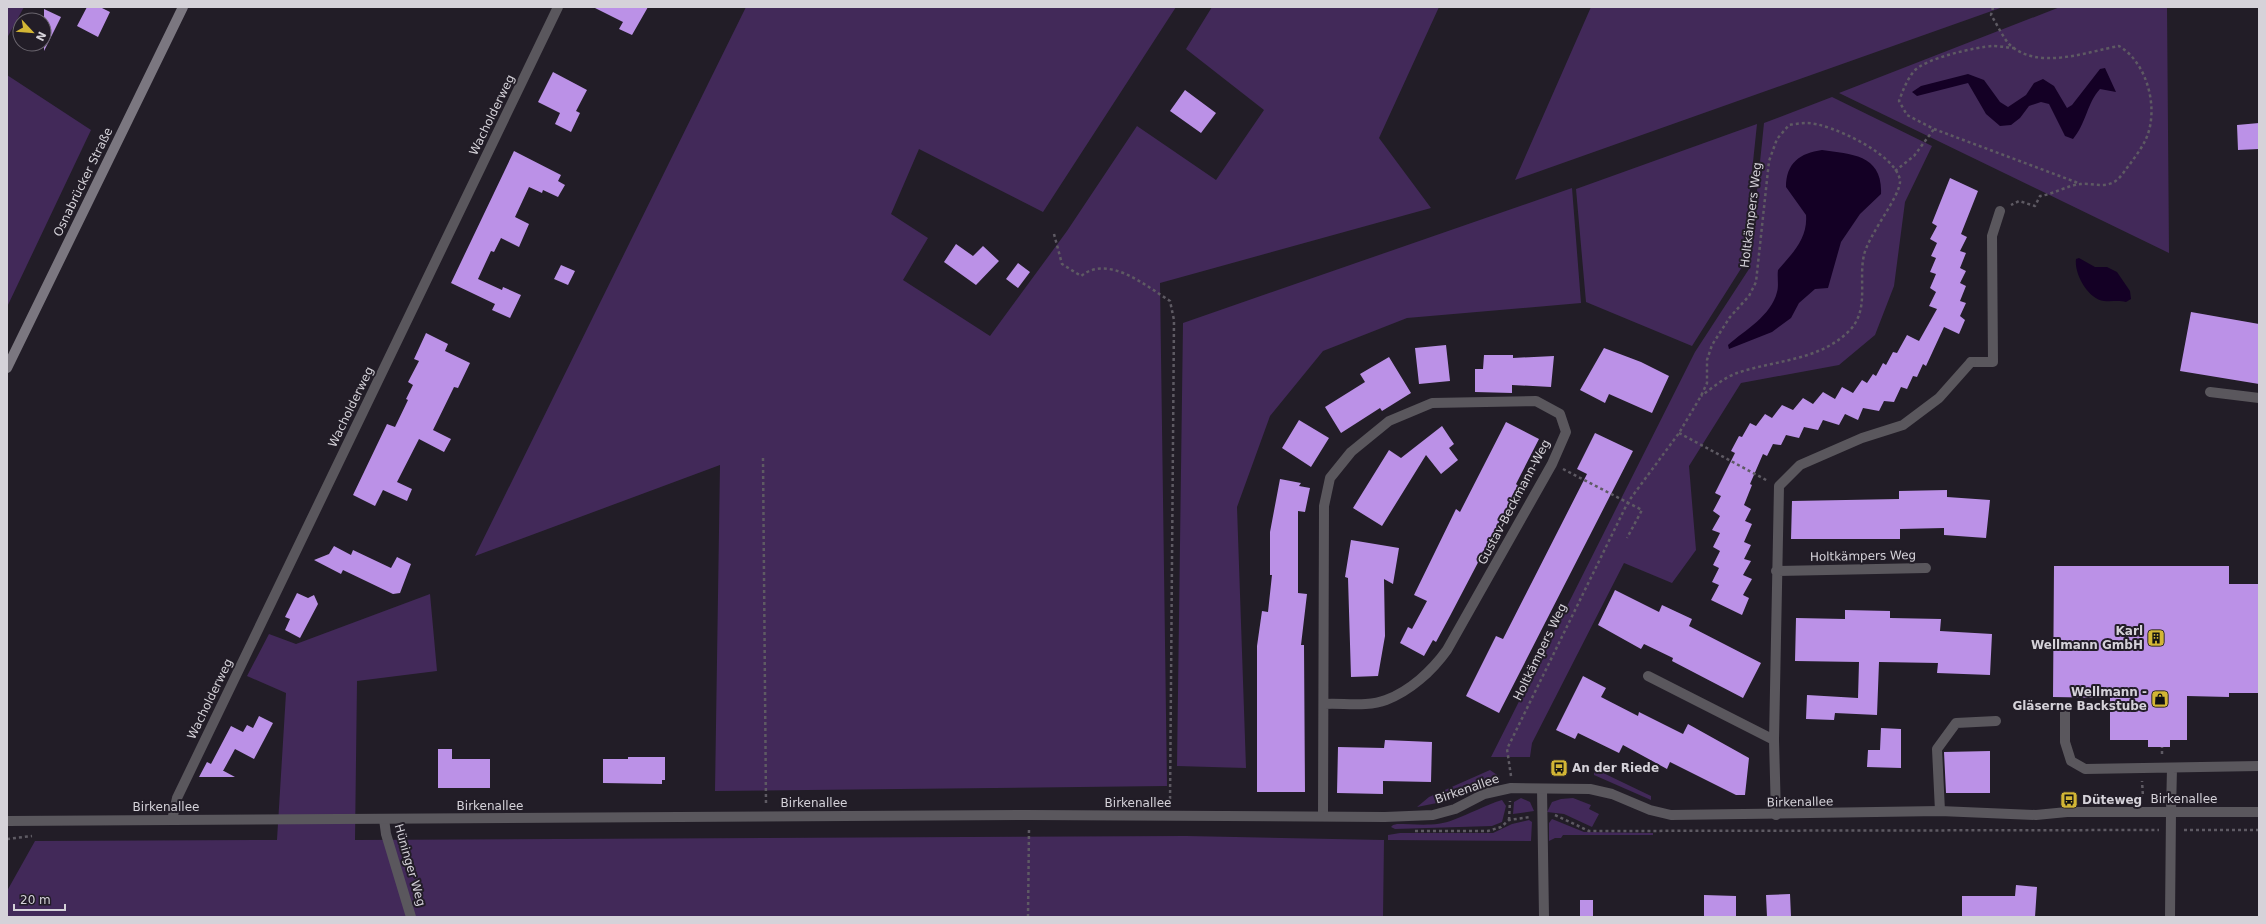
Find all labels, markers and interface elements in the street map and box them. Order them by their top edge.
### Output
north arrow [12,12,52,52]
text: N [33,29,48,43]
street label: Wacholderweg [466,72,518,158]
street label: Osnabrücker Straße [50,125,116,239]
street label: Holtkämpers Weg [1738,161,1764,269]
street label: Wacholderweg [325,364,377,450]
street label: Gustav-Beckmann-Weg [1475,437,1553,567]
street label: Holtkämpers Weg [1810,548,1916,564]
street label: Holtkämpers Weg [1510,601,1570,703]
place label: Karl Wellmann GmbH [2031,624,2143,652]
building icon: Karl Wellmann GmbH [2146,628,2166,648]
street label: Wacholderweg [184,656,236,742]
place label: Wellmann - Gläserne Backstube [2012,685,2147,713]
shop icon: Wellmann - Gläserne Backstube [2150,689,2170,709]
bus stop icon: An der Riede [1549,758,1569,778]
place label: An der Riede [1572,761,1659,775]
street label: Birkenallee [1433,772,1501,806]
bus stop icon: Düteweg [2059,790,2079,810]
street label: Birkenallee [2151,792,2217,806]
place label: Düteweg [2082,793,2142,807]
street label: Birkenallee [1766,794,1834,810]
street label: Birkenallee [781,796,847,810]
street label: Birkenallee [1105,796,1171,810]
street label: Birkenallee [457,799,523,813]
street label: Birkenallee [133,800,199,814]
street label: Hüninger Weg [392,822,428,908]
scale bar [14,886,65,912]
text: 20 m [20,893,51,907]

